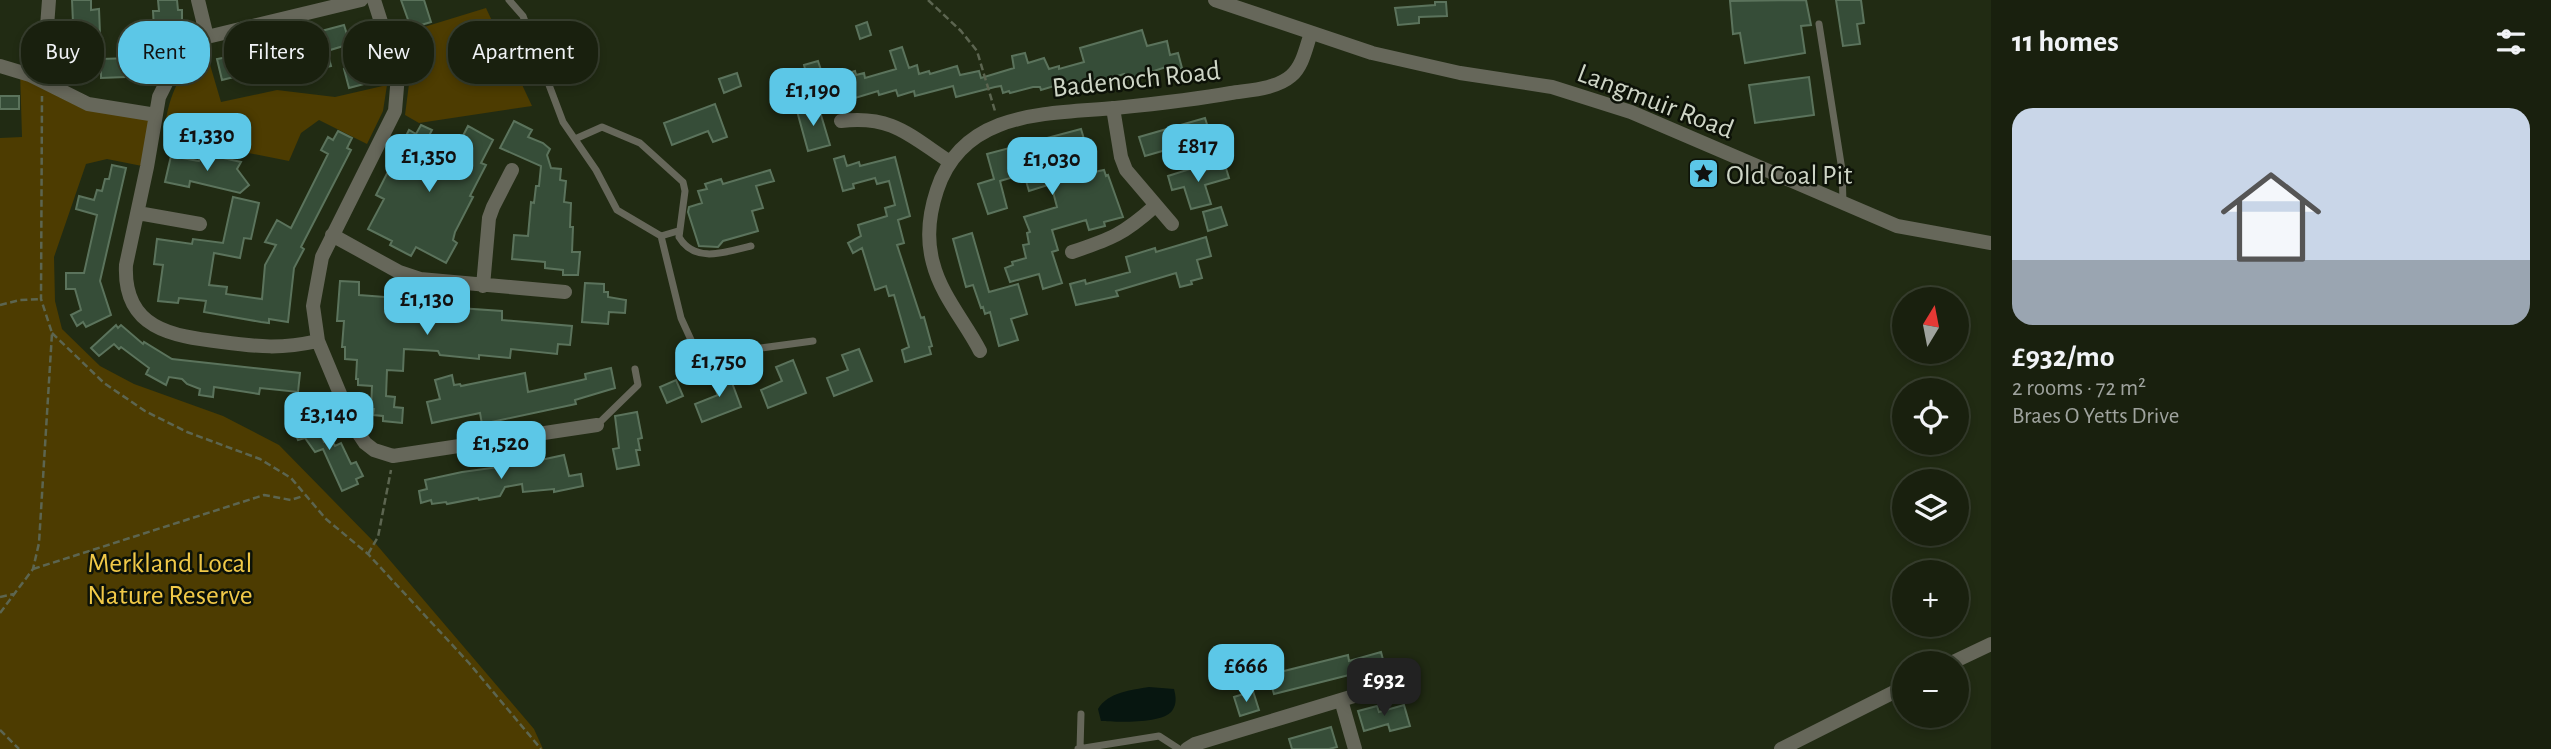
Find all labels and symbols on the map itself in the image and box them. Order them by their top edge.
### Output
street label: Badenoch Road [1051,57,1222,103]
street label: Langmuir Road [1573,59,1737,145]
pin: £1,190 [756,68,870,128]
pin: £1,330 [150,114,264,173]
pin: £817 [1157,124,1239,184]
pin: £1,350 [372,134,486,194]
pin: £1,030 [995,138,1109,197]
place icon: Old Coal Pit [1686,157,1720,191]
place label: Old Coal Pit [1726,162,1852,190]
pin: £1,130 [370,278,484,337]
north arrow [1892,287,1969,364]
pin: £1,750 [662,340,776,399]
pin: £3,140 [272,392,386,452]
pin: £1,520 [444,421,558,481]
park label: Merkland Local Nature Reserve [87,550,253,610]
pin: £666 [1205,644,1287,704]
pin: £932 [1343,658,1425,718]

